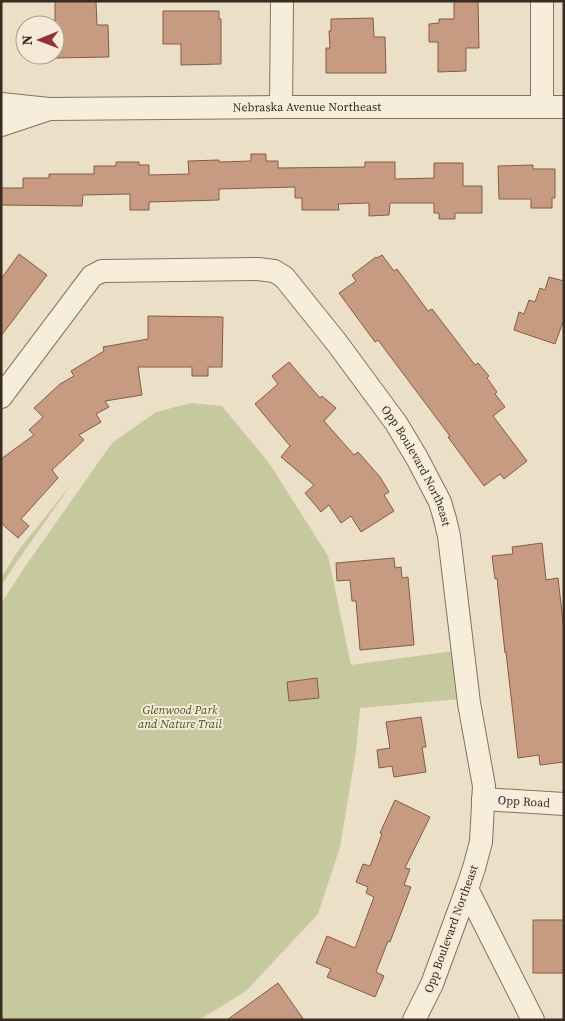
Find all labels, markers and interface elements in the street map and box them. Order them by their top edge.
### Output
north arrow [15,15,65,65]
text: N [17,35,37,46]
street label: Nebraska Avenue Northeast [233,99,381,115]
street label: Opp Boulevard Northeast [378,402,454,528]
park label: Glenwood Park and Nature Trail [138,702,223,732]
street label: Opp Road [497,792,551,811]
street label: Opp Boulevard Northeast [420,863,482,995]

